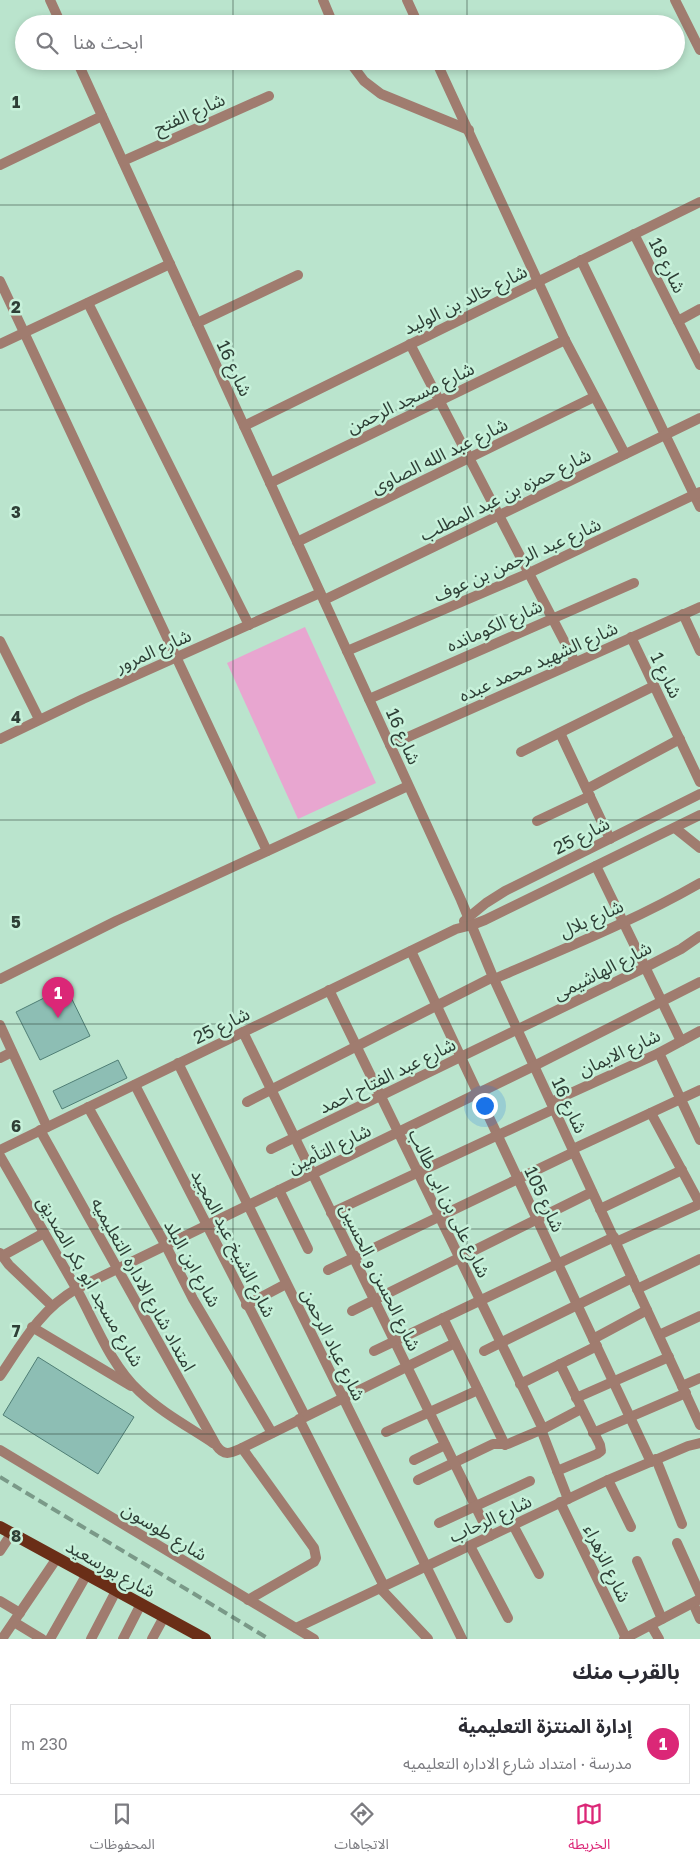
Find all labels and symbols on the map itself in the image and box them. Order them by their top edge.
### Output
street label: شارع الفتح [150,88,230,142]
text: 1 [12,92,20,112]
street label: شارع 18 [641,234,691,298]
street label: شارع خالد بن الوليد [399,260,532,342]
text: 2 [11,297,21,317]
street label: شارع 16 [209,337,257,401]
street label: شارع مسجد الرحمن [343,357,479,441]
street label: شارع عبد الله الصاوى [367,412,513,501]
street label: شارع حمزه بن عبد المطلب [416,443,596,549]
text: 3 [11,502,21,522]
street label: شارع عبد الرحمن بن عوف [430,512,606,609]
street label: شارع الكومانده [443,594,547,660]
street label: شارع الشهيد محمد عبده [455,616,622,710]
street label: شارع المرور [111,624,196,681]
street label: شارع 1 [643,648,687,703]
street label: شارع 16 [378,704,426,769]
text: 4 [11,707,21,727]
street label: شارع 25 [549,811,615,862]
street label: شارع بلال [556,894,628,945]
text: 5 [11,912,21,932]
street label: شارع الهاشيمى [549,936,657,1008]
pin: 1 [42,977,74,1018]
street label: شارع 25 [189,1002,255,1052]
street label: شارع الايمان [575,1023,665,1084]
street label: شارع عبد الفتاح احمد [315,1032,461,1121]
street label: شارع 16 [544,1074,592,1138]
your location [472,1093,498,1119]
text: 6 [11,1116,21,1136]
street label: شارع التأمين [284,1118,376,1181]
street label: شارع على بن ابى طالب [401,1125,496,1283]
street label: شارع 105 [517,1163,570,1237]
street label: شارع الشيخ عبد المجيد [184,1165,281,1323]
street label: شارع مسجد ابو بكر الصديق [30,1192,149,1372]
street label: امتداد شارع الاداره التعليميه [84,1193,201,1377]
street label: شارع الحسن و الحسين [332,1200,426,1356]
street label: شارع ابن البلد [156,1215,226,1312]
street label: شارع عباد الرحمن [294,1284,371,1406]
text: 7 [12,1321,21,1341]
street label: شارع الرحاب [445,1489,537,1550]
street label: شارع طوسون [116,1497,211,1568]
street label: شارع الزهراء [576,1521,636,1607]
text: 8 [11,1526,21,1546]
street label: شارع بورسعيد [61,1534,160,1605]

